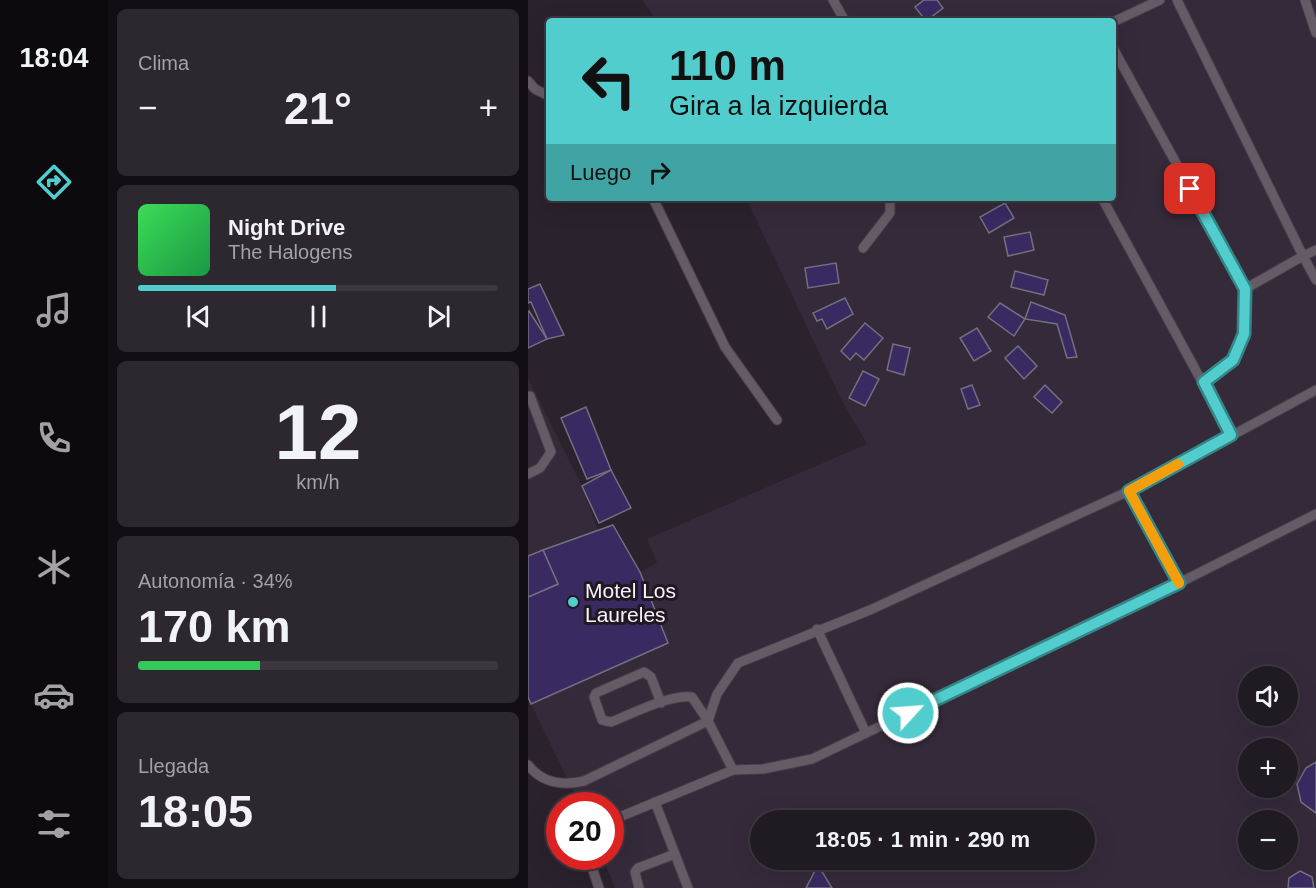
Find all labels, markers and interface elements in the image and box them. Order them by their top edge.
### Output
icon: left [570,42,648,120]
text: 110 m [669,42,786,89]
text: 18:04 [19,43,89,73]
text: Clima [138,52,189,74]
text: 21° [284,83,352,134]
text: − [138,89,157,126]
text: + [479,89,498,126]
text: Gira a la izquierda [669,91,888,121]
icon: right [643,156,676,189]
text: Luego [570,160,631,185]
icon: directions [33,161,75,203]
pin [1164,163,1215,214]
icon: arrive [1173,172,1206,205]
text: Night Drive [228,215,345,240]
text: The Halogens [228,241,353,263]
icon: music [33,289,75,331]
icon: previous [182,300,215,333]
icon: pause [302,300,335,333]
icon: next [422,300,455,333]
text: 12 [275,388,361,476]
icon: phone [33,417,75,459]
text: km/h [296,471,340,493]
icon: climate [33,546,75,588]
text: Autonomía · 34% [138,570,293,592]
place label: Motel Los Laureles [585,579,676,626]
marker: Motel Los Laureles [566,595,580,609]
text: 170 km [138,601,291,652]
map controls [1238,666,1298,870]
button: sound [1238,666,1298,726]
icon: car [33,674,75,716]
position arrow [876,681,940,745]
button: + [1238,738,1298,798]
text: Llegada [138,755,209,777]
text: 18:05 [138,786,253,837]
speed limit sign: 20 [546,792,624,870]
icon: filters [33,803,75,845]
button: − [1238,810,1298,870]
text: 18:05 · 1 min · 290 m [815,827,1030,852]

